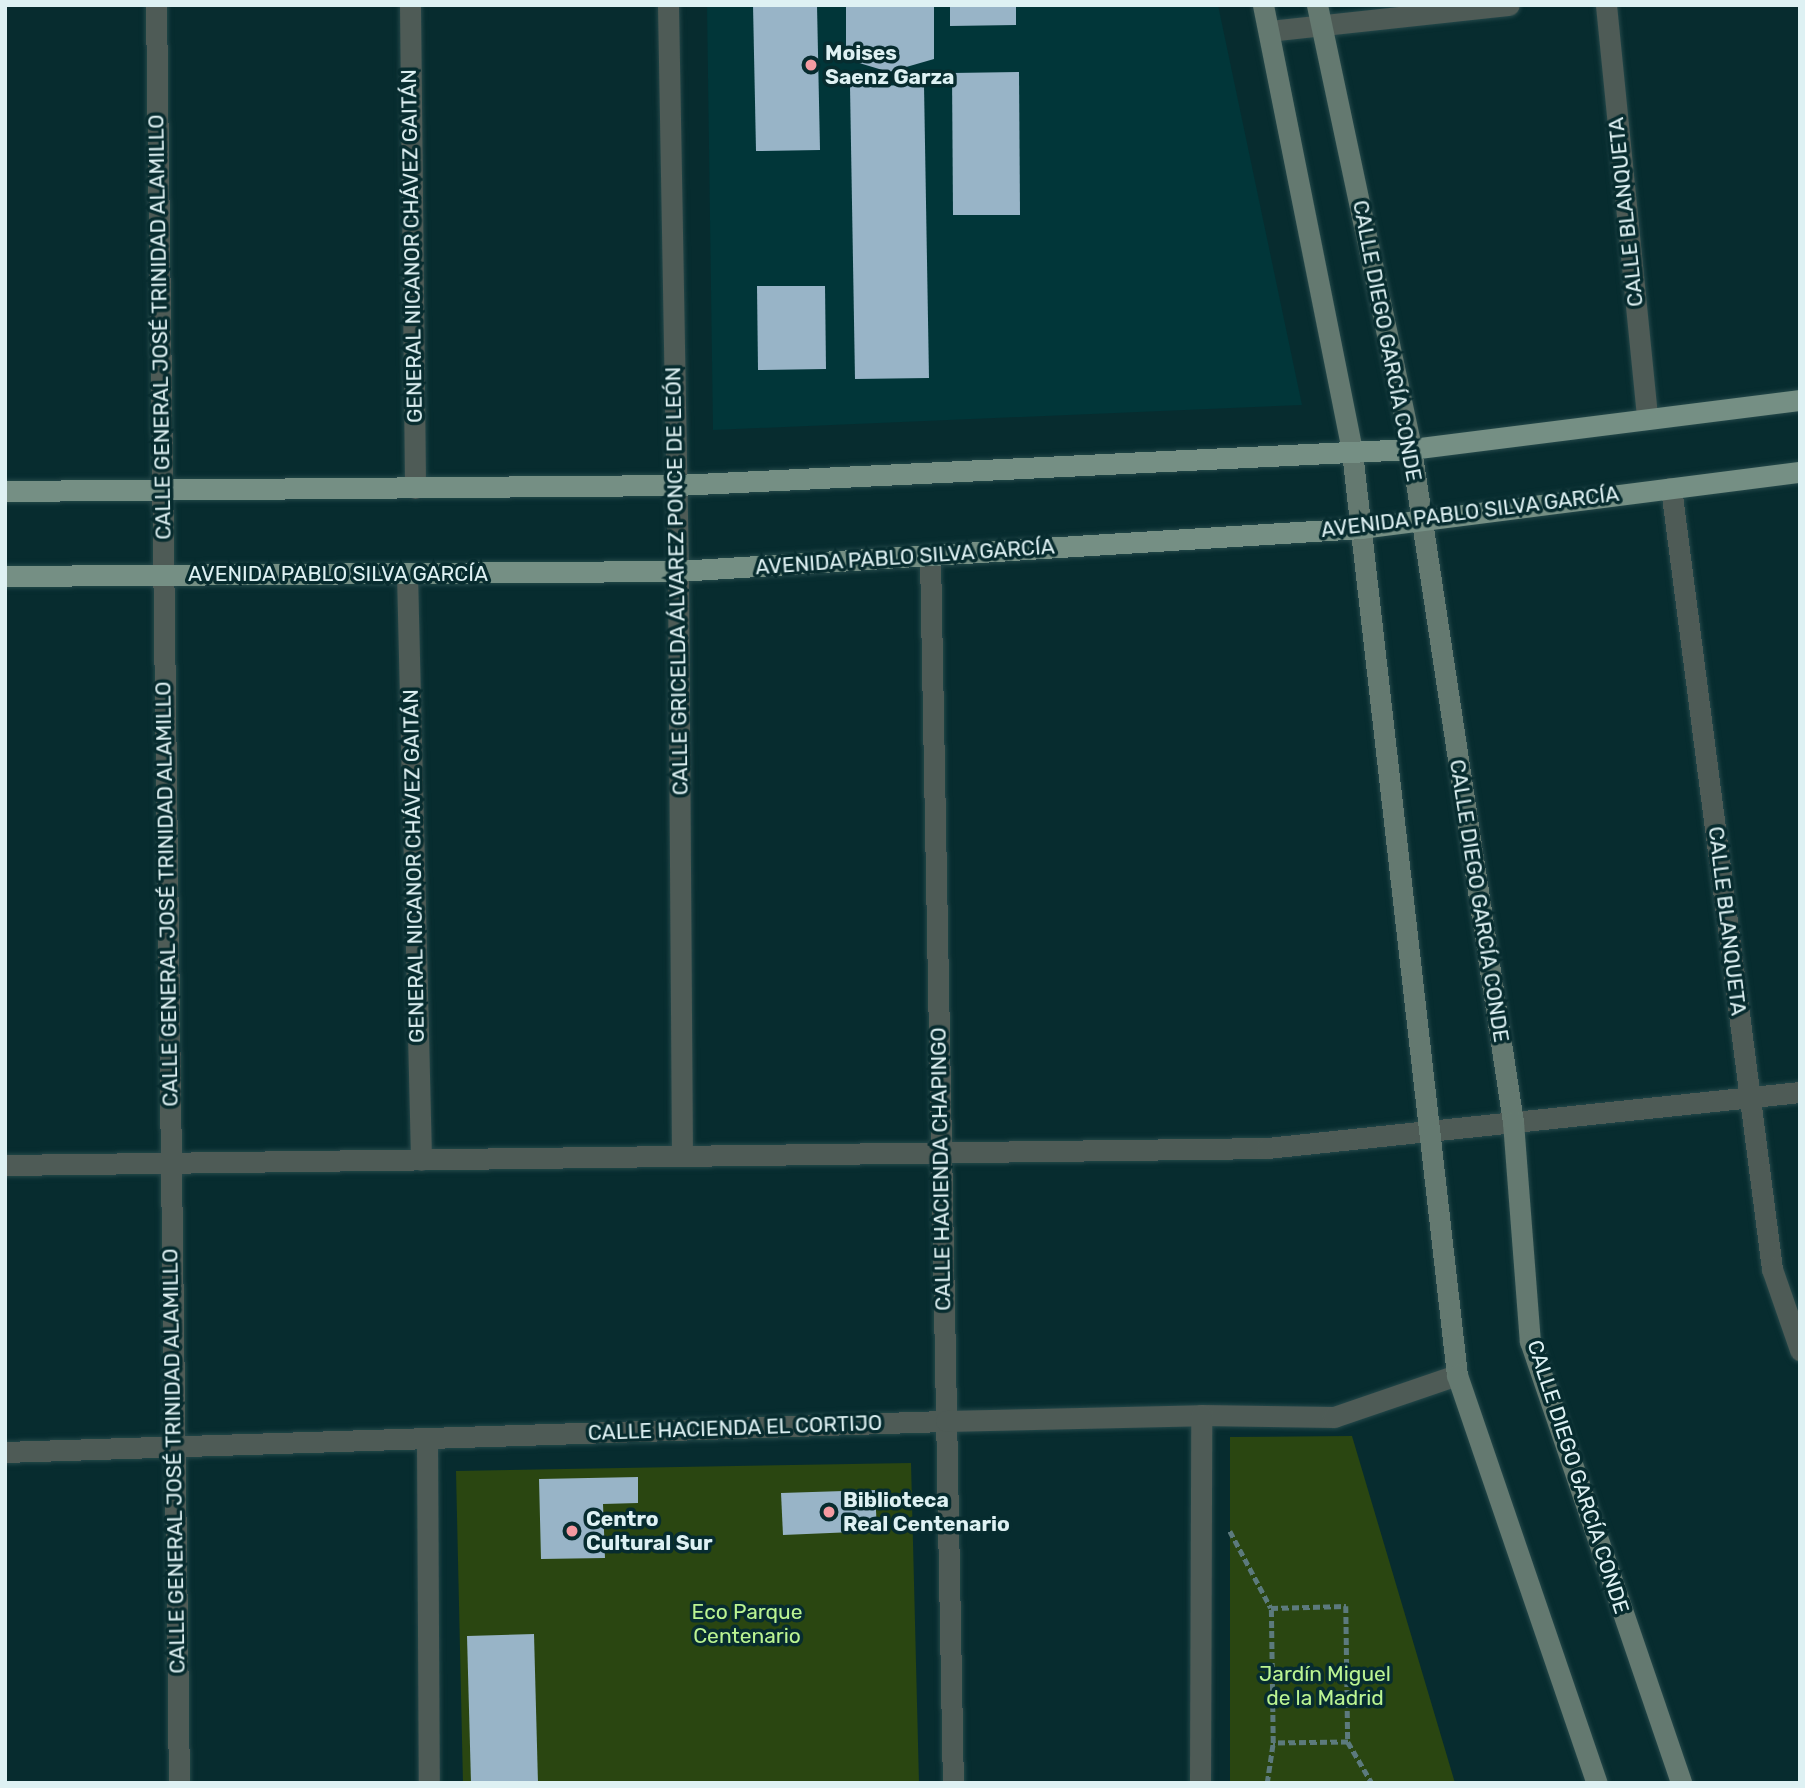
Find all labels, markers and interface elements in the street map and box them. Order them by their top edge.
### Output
place label: Moises Saenz Garza [825,40,954,90]
marker: Moises Saenz Garza [803,57,819,73]
street label: GENERAL NICANOR CHÁVEZ GAITÁN [396,69,428,423]
street label: CALLE GENERAL JOSÉ TRINIDAD ALAMILLO [144,113,176,541]
street label: CALLE BLANQUETA [1604,116,1648,308]
street label: CALLE DIEGO GARCÍA CONDE [1347,198,1427,484]
street label: CALLE GRICELDA ÁLVAREZ PONCE DE LEÓN [661,366,693,796]
street label: AVENIDA PABLO SILVA GARCÍA [1319,481,1621,543]
street label: AVENIDA PABLO SILVA GARCÍA [754,534,1056,580]
street label: AVENIDA PABLO SILVA GARCÍA [187,561,489,587]
street label: CALLE GENERAL JOSÉ TRINIDAD ALAMILLO [151,680,183,1108]
street label: GENERAL NICANOR CHÁVEZ GAITÁN [398,689,430,1043]
street label: CALLE DIEGO GARCÍA CONDE [1444,757,1514,1045]
street label: CALLE BLANQUETA [1703,825,1751,1017]
street label: CALLE HACIENDA CHAPINGO [926,1027,956,1311]
street label: CALLE GENERAL JOSÉ TRINIDAD ALAMILLO [158,1247,190,1675]
street label: CALLE DIEGO GARCÍA CONDE [1522,1337,1634,1617]
street label: CALLE HACIENDA EL CORTIJO [587,1410,883,1446]
place label: Biblioteca Real Centenario [843,1487,1010,1537]
marker: Biblioteca Real Centenario [821,1504,837,1520]
place label: Centro Cultural Sur [586,1506,713,1556]
marker: Centro Cultural Sur [564,1523,580,1539]
park label: Eco Parque Centenario [692,1599,802,1649]
park label: Jardín Miguel de la Madrid [1259,1661,1391,1711]

